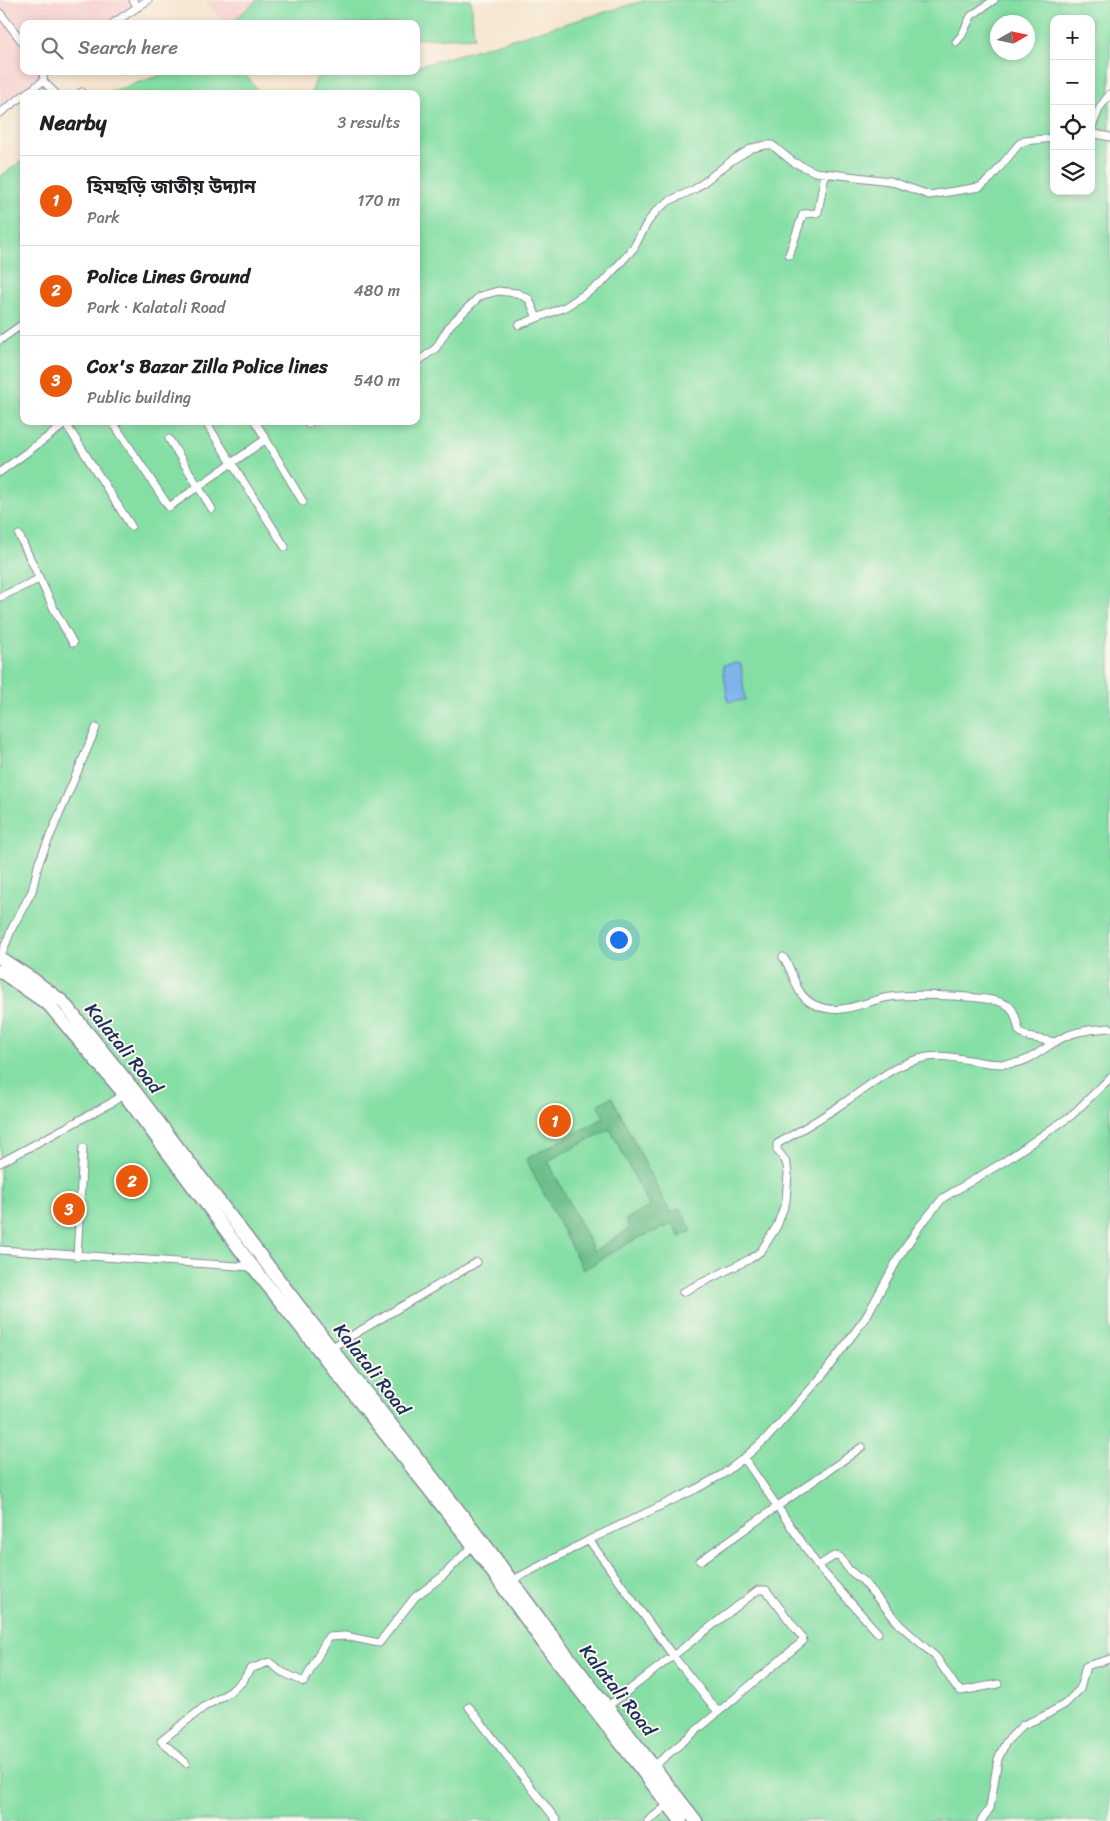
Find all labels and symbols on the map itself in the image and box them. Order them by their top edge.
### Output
north arrow [990,15,1035,60]
your location [606,927,632,953]
street label: Kalatali Road [76,995,173,1103]
pin: 1 [539,1102,571,1140]
pin: 2 [116,1162,148,1200]
pin: 3 [53,1190,85,1228]
street label: Kalatali Road [325,1315,420,1424]
street label: Kalatali Road [571,1636,666,1745]

